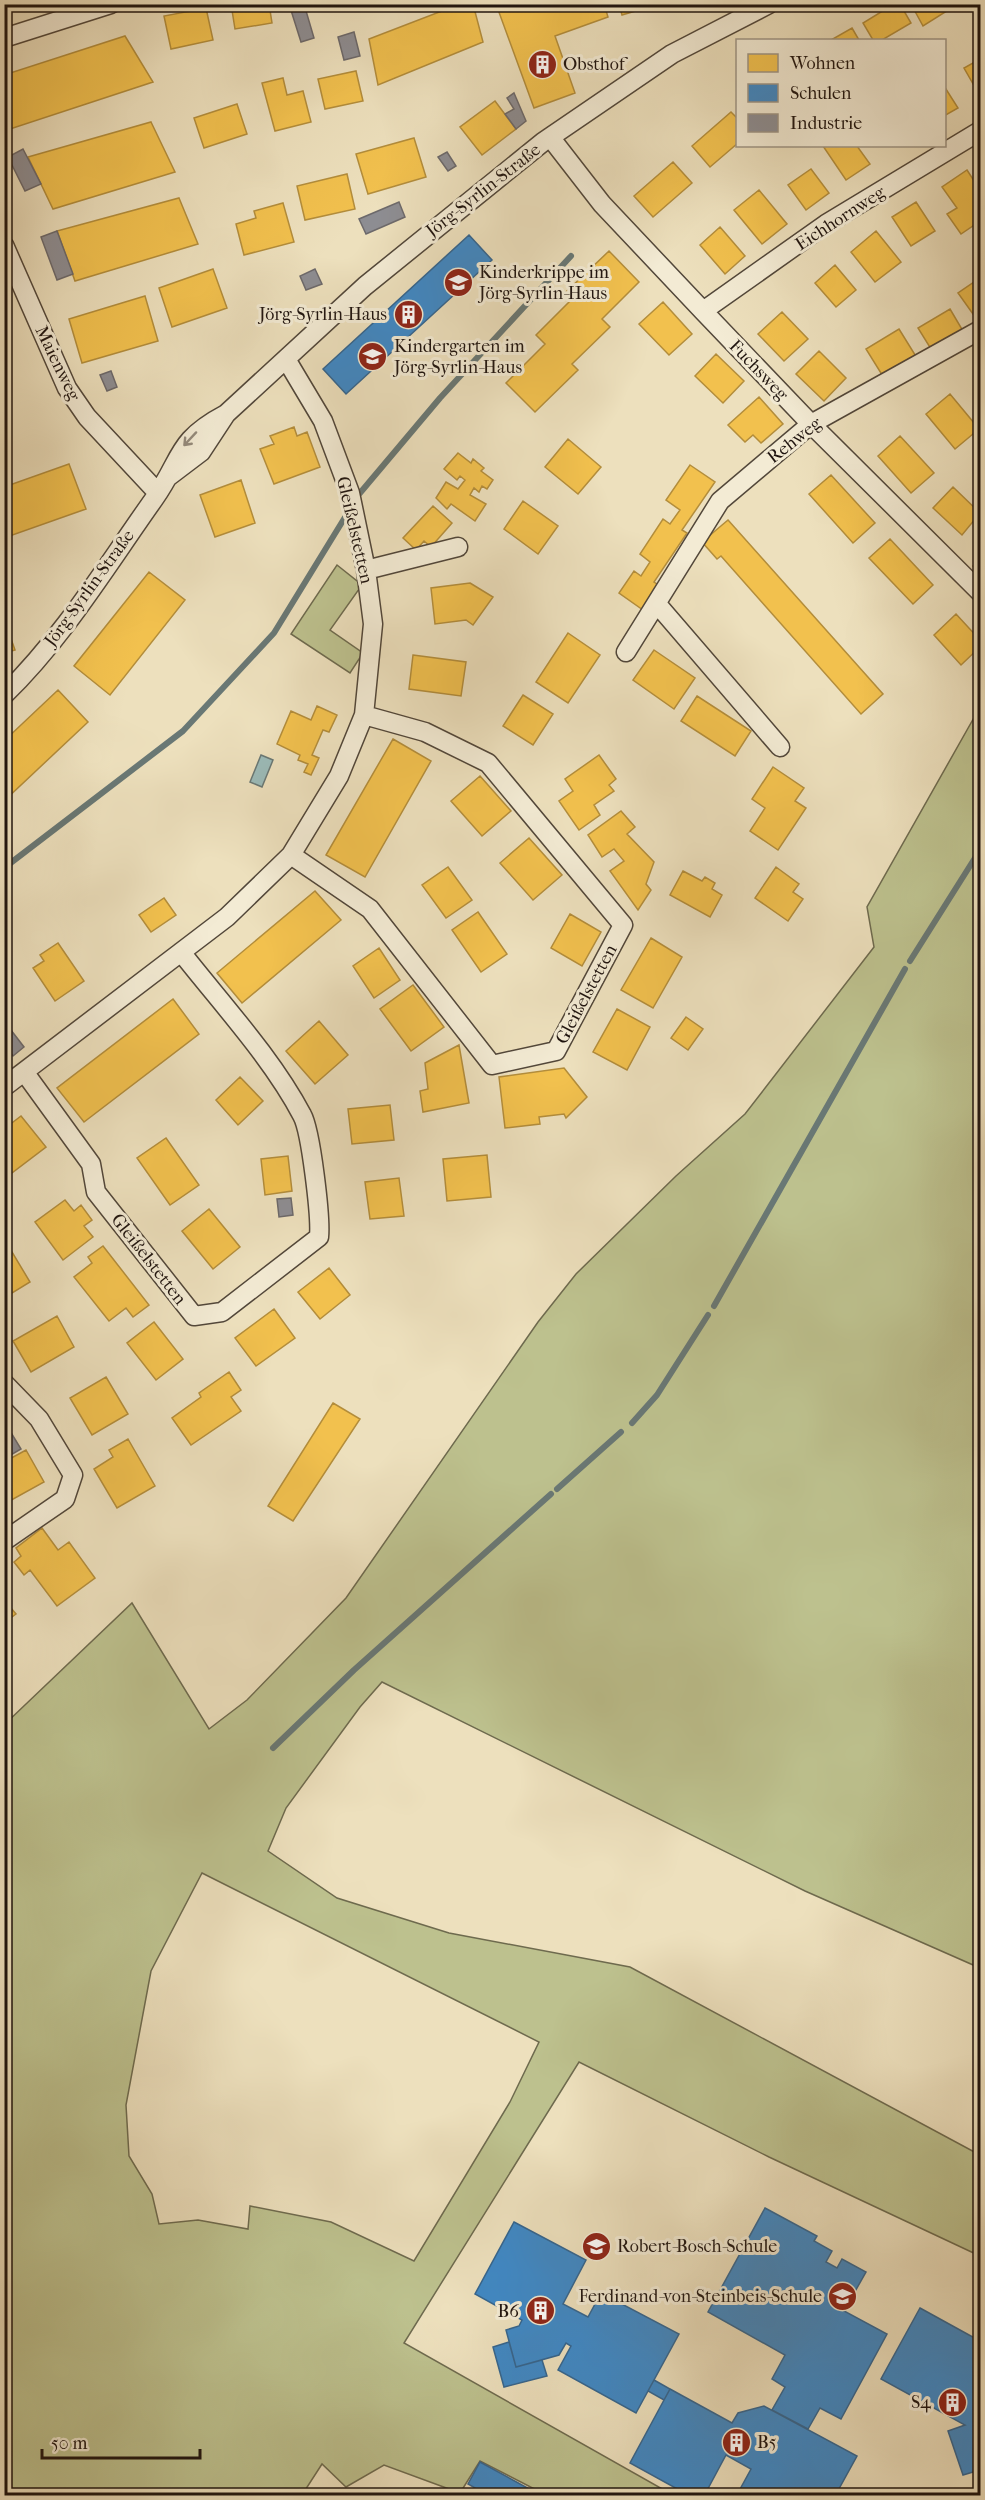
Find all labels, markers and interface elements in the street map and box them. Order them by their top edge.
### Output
legend [736,39,946,147]
building icon: Obsthof [526,48,558,80]
text: Wohnen [789,53,856,74]
place label: Obsthof [563,54,629,75]
text: Schulen [790,83,852,104]
text: Industrie [790,113,862,134]
street label: Jörg-Syrlin-Straße [420,139,545,243]
street label: Eichhornweg [792,181,889,255]
place label: Kinderkrippe im Jörg-Syrlin-Haus [477,262,609,304]
school or university icon: Kinderkrippe im Jörg-Syrlin-Haus [442,266,474,298]
building icon: Jörg-Syrlin-Haus [392,298,424,330]
place label: Jörg-Syrlin-Haus [257,304,387,325]
street label: Maienweg [30,322,85,404]
place label: Kindergarten im Jörg-Syrlin-Haus [392,336,525,378]
street label: Fuchsweg [725,336,793,405]
school or university icon: Kindergarten im Jörg-Syrlin-Haus [357,340,389,372]
street label: Rehweg [763,413,826,468]
one-way arrow [183,432,197,447]
street label: Gleißelstetten [332,474,377,586]
street label: Jörg-Syrlin-Straße [39,526,139,652]
street label: Gleißelstetten [551,940,622,1048]
street label: Gleißelstetten [107,1210,191,1309]
school or university icon: Robert-Bosch-Schule [580,2230,612,2262]
place label: Robert-Bosch-Schule [617,2236,777,2257]
school or university icon: Ferdinand-von-Steinbeis-Schule [827,2280,859,2312]
place label: Ferdinand-von-Steinbeis-Schule [578,2286,822,2307]
building icon: B6 [524,2295,556,2327]
place label: B6 [498,2301,519,2322]
building icon: S4 [936,2386,968,2418]
place label: S4 [911,2392,931,2413]
scale bar [42,2422,200,2460]
building icon: B5 [720,2426,752,2458]
place label: B5 [757,2432,777,2453]
text: 50 m [51,2433,88,2454]

